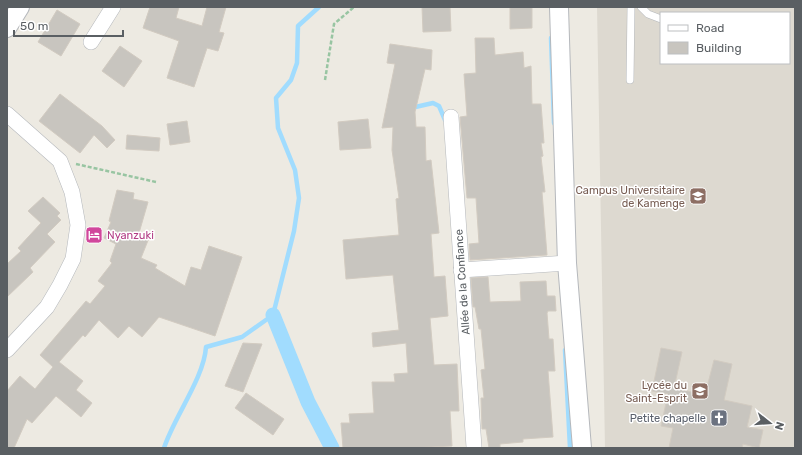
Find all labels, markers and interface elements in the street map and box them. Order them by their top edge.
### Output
scale bar [14,12,123,38]
legend [660,12,790,64]
text: 50 m [20,19,48,33]
text: Road [696,21,724,35]
text: Building [696,41,742,55]
place label: Campus Universitaire de Kamenge [576,184,685,210]
school or university icon: Campus Universitaire de Kamenge [688,186,708,206]
hotel icon: Nyanzuki [84,225,104,245]
place label: Nyanzuki [107,229,154,242]
street label: Allée de la Confiance [452,229,473,335]
place label: Lycée du Saint-Esprit [625,379,688,405]
school or university icon: Lycée du Saint-Esprit [690,381,710,401]
north arrow [750,403,790,443]
church icon: Petite chapelle [709,408,729,428]
place label: Petite chapelle [630,412,706,425]
text: N [772,420,786,432]

